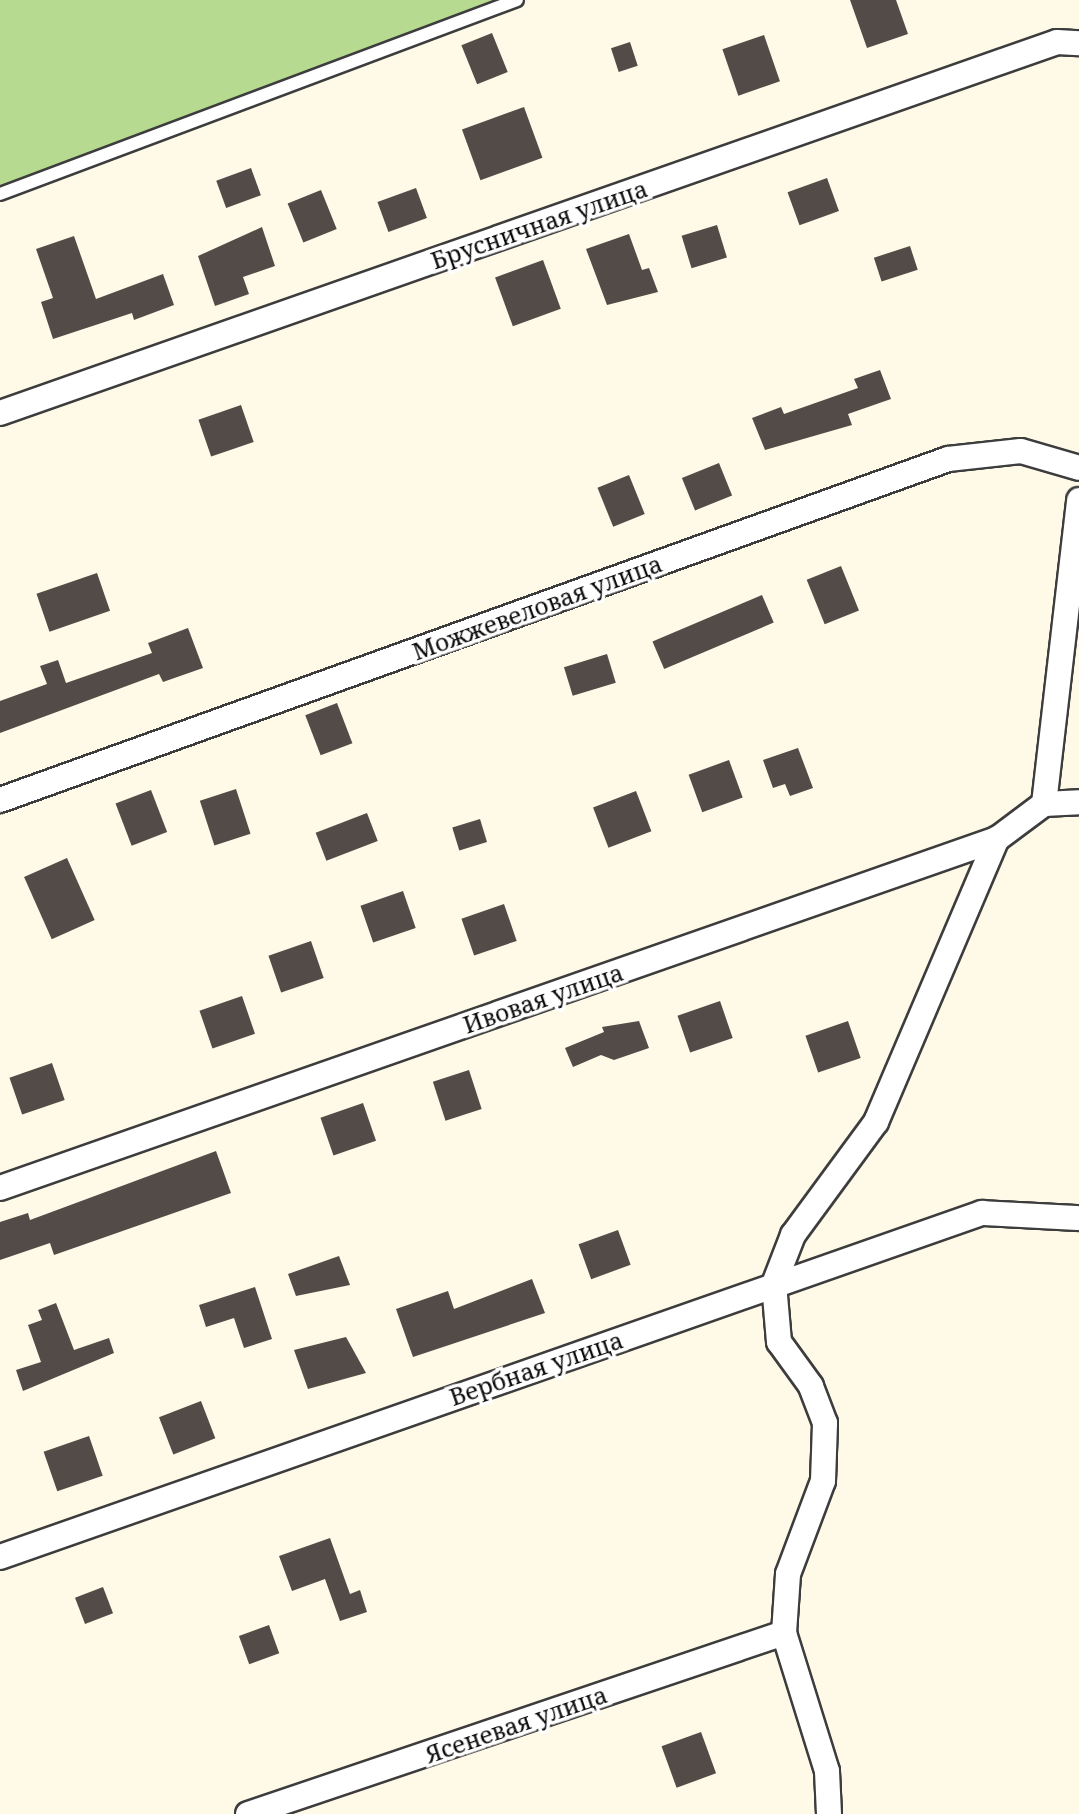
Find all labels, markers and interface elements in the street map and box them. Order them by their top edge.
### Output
street label: Брусничная улица [427,173,651,275]
street label: Можжевеловая улица [408,548,666,666]
street label: Ивовая улица [459,957,627,1039]
street label: Вербная улица [445,1325,627,1411]
street label: Ясеневая улица [421,1679,611,1769]

